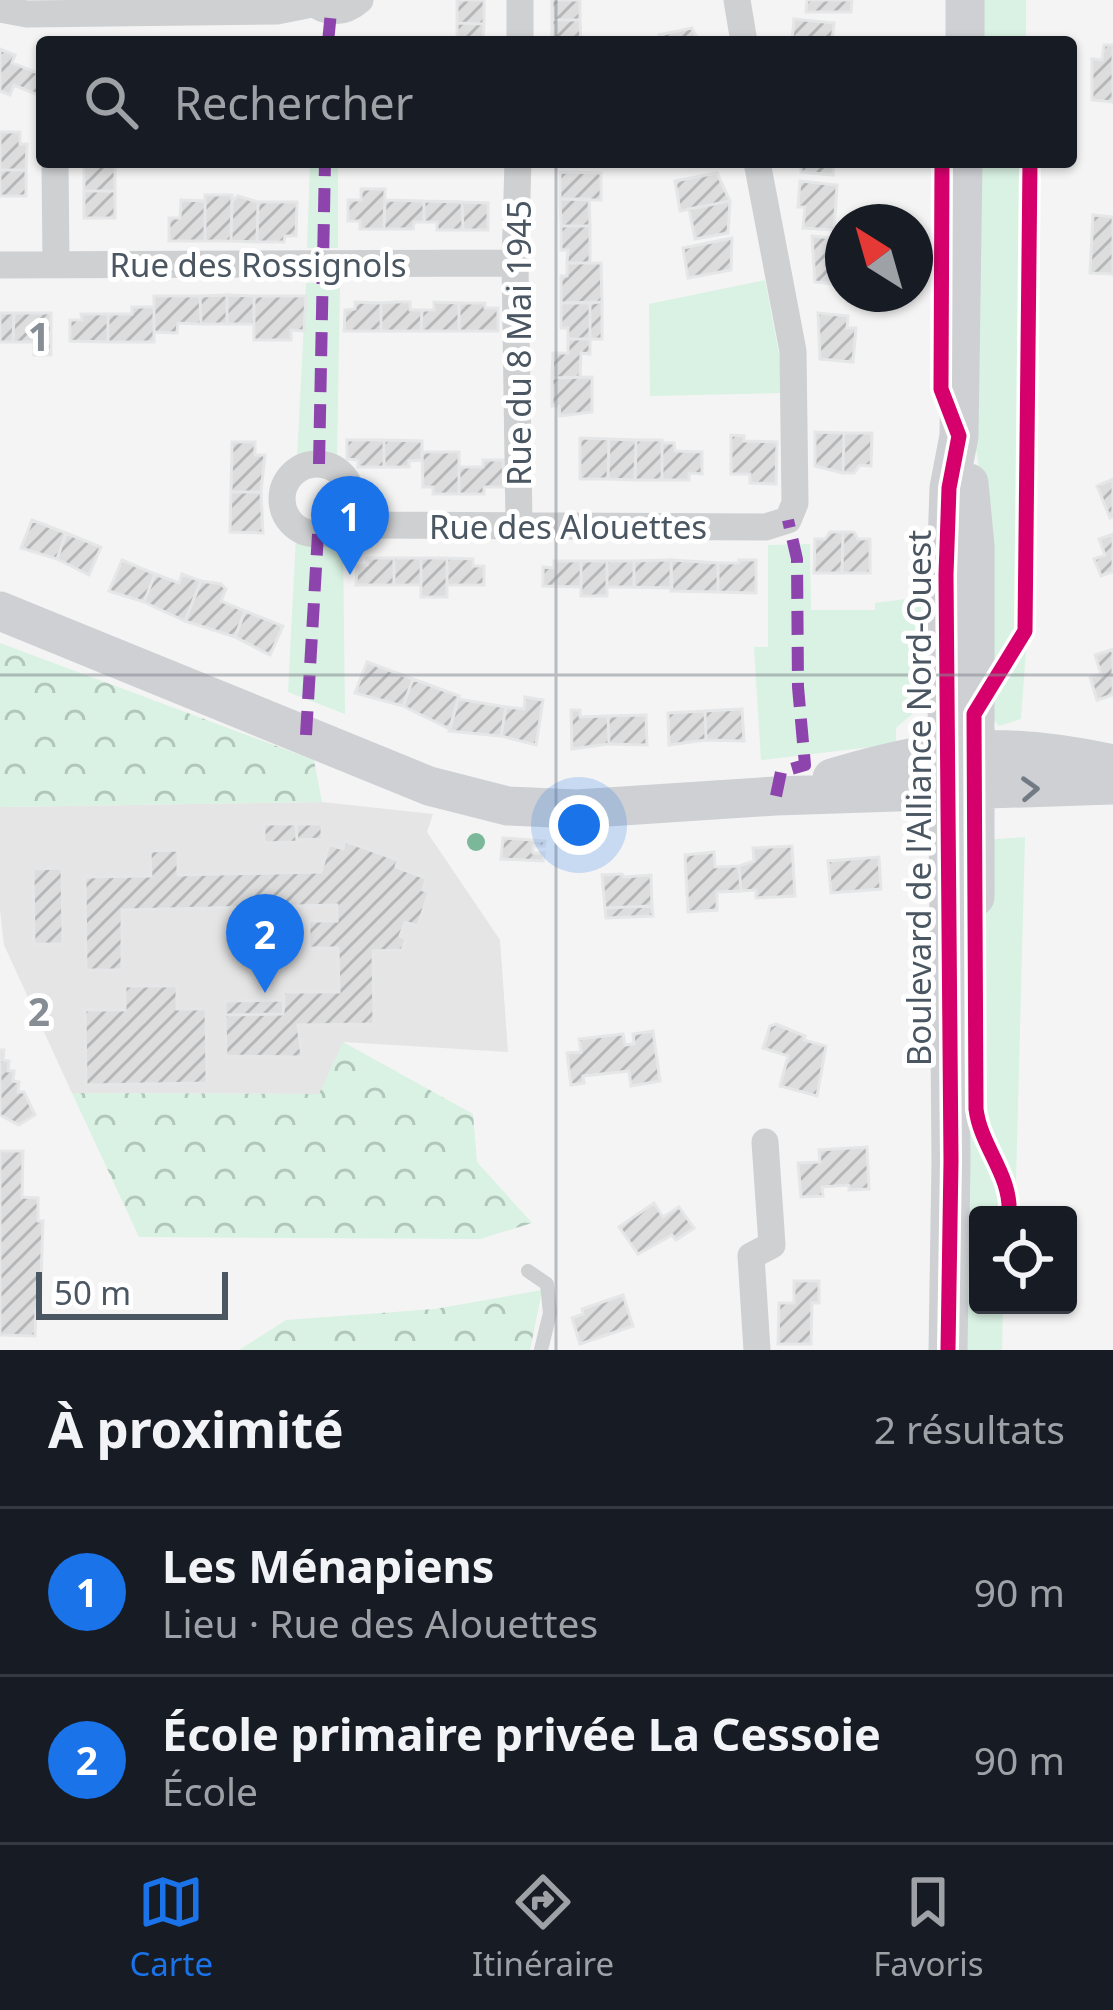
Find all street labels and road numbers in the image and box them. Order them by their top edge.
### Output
street label: Rue du 8 Mai 1945 [496,200,541,486]
street label: Rue des Rossignols [110,242,407,287]
street label: Rue des Alouettes [429,504,707,549]
street label: Boulevard de l'Alliance Nord-Ouest [896,530,941,1066]

